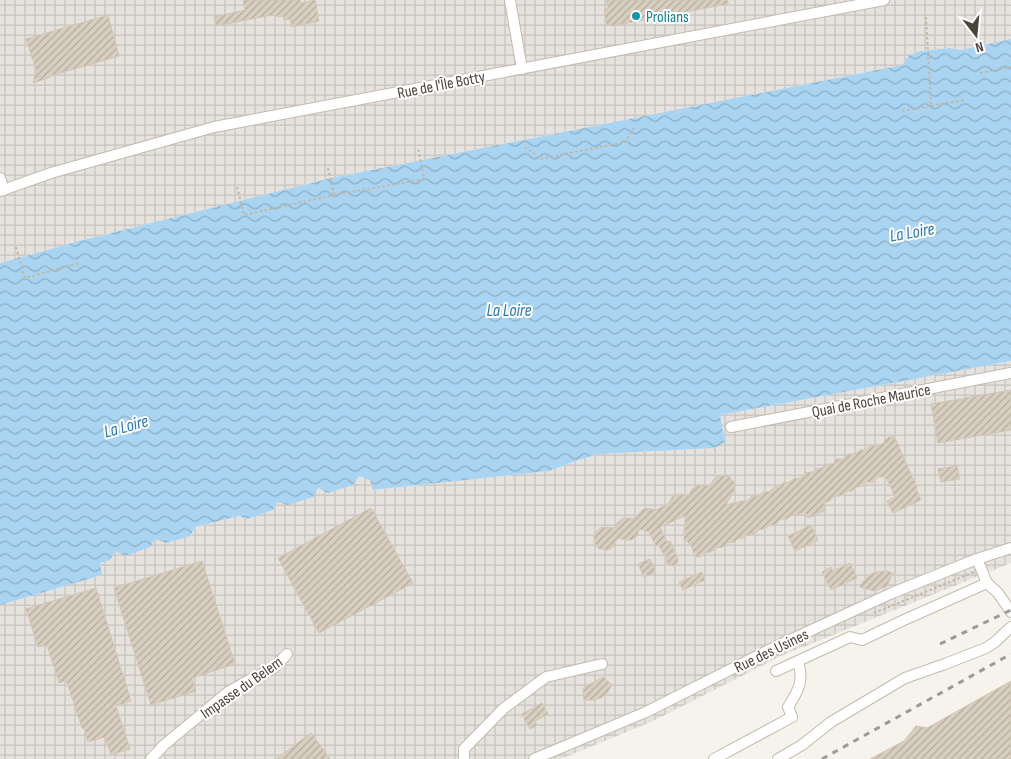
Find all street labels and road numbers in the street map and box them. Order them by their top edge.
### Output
street label: Rue de l'Île Botty [396,68,487,103]
street label: Quai de Roche Maurice [810,381,932,422]
street label: Rue des Usines [731,625,812,677]
street label: Impasse du Belem [197,653,287,723]

